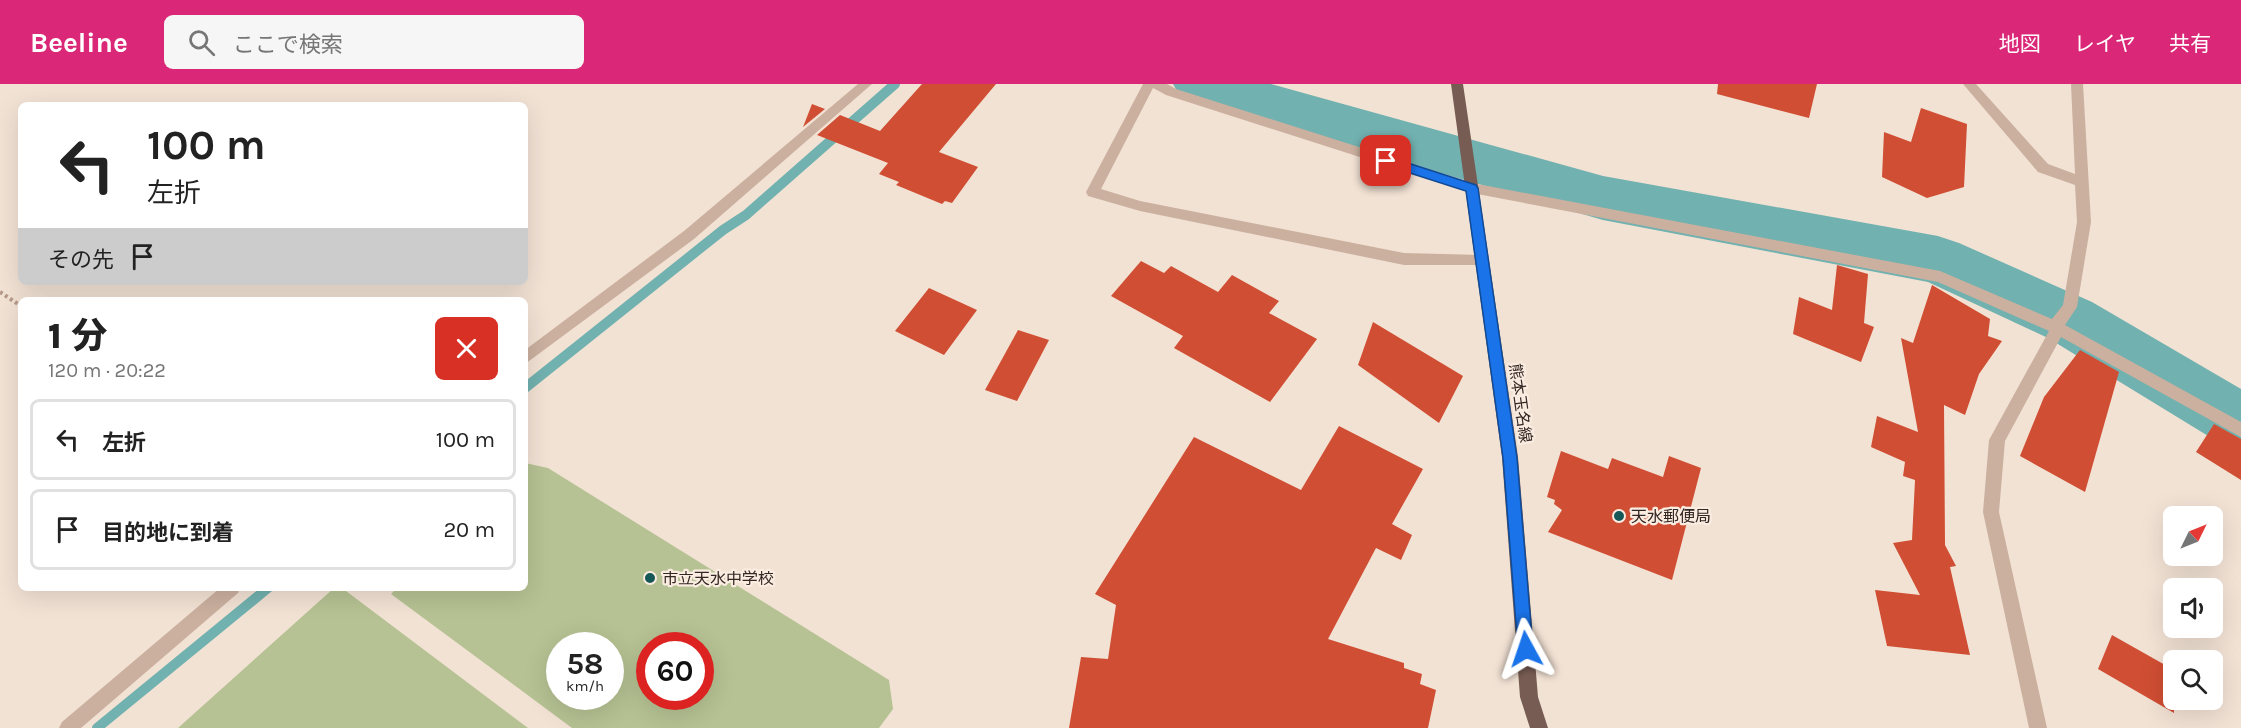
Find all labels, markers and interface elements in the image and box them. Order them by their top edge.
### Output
search box [164,15,584,69]
text: Beeline [30,26,128,59]
icon: search [185,26,218,59]
text: ここで検索 [233,32,343,58]
text: 地図 [1999,32,2041,56]
text: レイヤ [2074,32,2136,56]
text: 共有 [2169,32,2211,56]
text: 100 m [147,120,266,170]
icon: left [48,126,126,204]
pin [1360,135,1411,186]
icon: arrive [1369,144,1402,177]
text: 左折 [147,177,201,209]
icon: arrive [126,240,159,273]
text: その先 [48,247,114,273]
text: 1 分 [48,315,108,357]
button: close [435,317,498,380]
text: 120 m · 20:22 [48,359,166,382]
street label: 熊本玉名線 [1506,362,1535,444]
icon: left [51,423,84,456]
text: 100 m [436,427,495,453]
text: 左折 [102,430,146,456]
north arrow [2163,506,2223,566]
map controls [2163,506,2223,710]
place label: 天水郵便局 [1631,507,1711,526]
marker: 天水郵便局 [1612,509,1626,523]
icon: arrive [51,513,84,546]
text: 20 m [443,517,495,543]
text: 目的地に到着 [102,520,234,546]
place label: 市立天水中学校 [662,569,774,588]
marker: 市立天水中学校 [643,571,657,585]
button: sound [2163,578,2223,638]
position arrow [1494,617,1558,681]
speed limit sign: 60 [636,632,714,710]
text: 58 [567,646,603,682]
button: search [2163,650,2223,710]
text: km/h [566,677,604,695]

